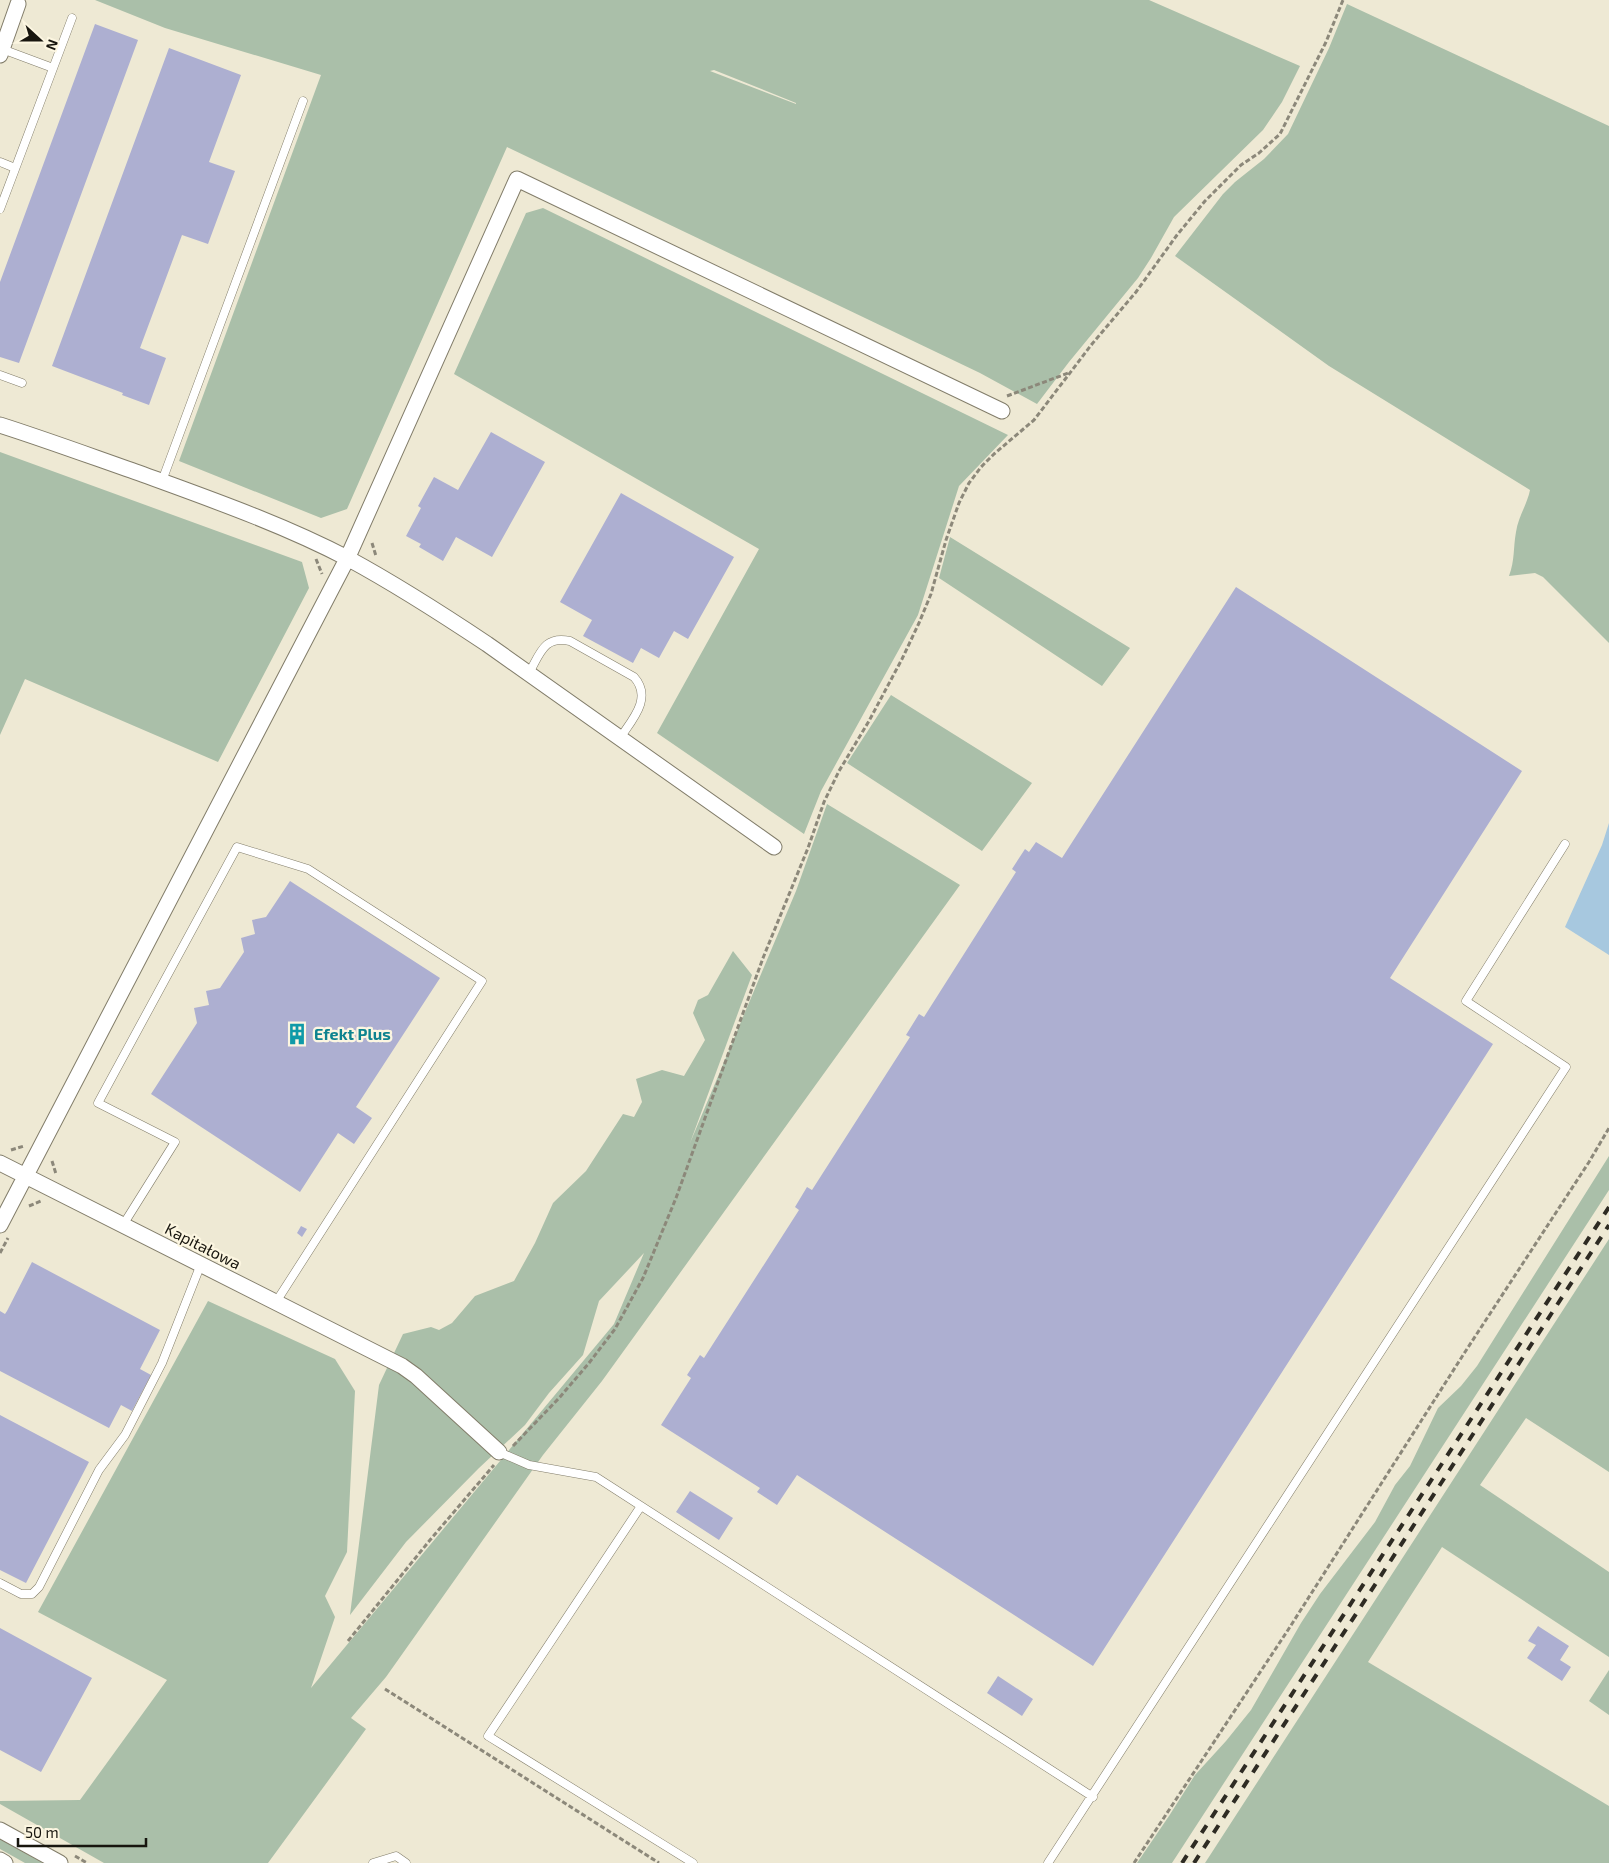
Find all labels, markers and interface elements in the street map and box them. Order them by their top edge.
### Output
north arrow [15,15,65,65]
text: N [43,37,62,53]
building icon: Efekt Plus [284,1021,310,1047]
place label: Efekt Plus [314,1024,391,1043]
street label: Kapitałowa [162,1218,244,1273]
scale bar [18,1816,145,1848]
text: 50 m [25,1823,59,1841]

